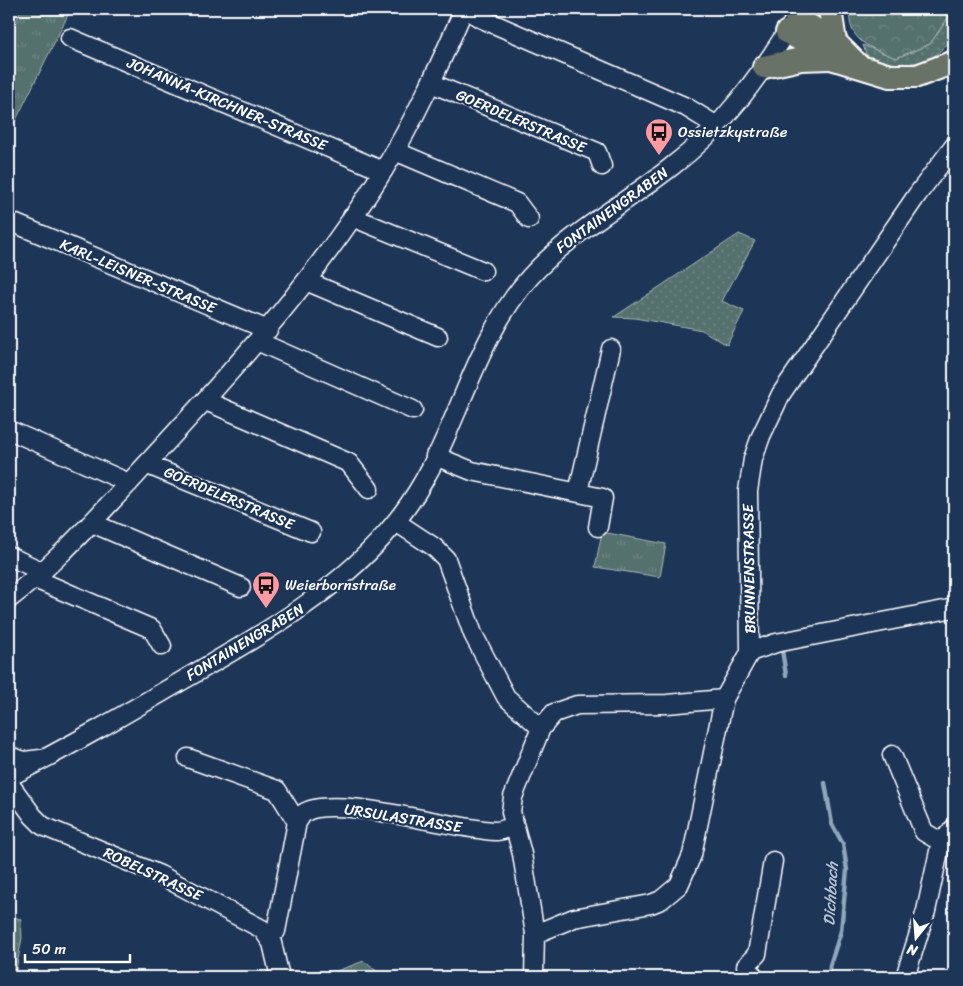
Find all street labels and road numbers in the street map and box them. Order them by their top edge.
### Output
street label: JOHANNA-KIRCHNER-STRASSE [122,50,333,159]
street label: GOERDELERSTRASSE [452,82,592,161]
street label: FONTAINENGRABEN [550,160,674,260]
street label: KARL-LEISNER-STRASSE [56,231,222,321]
street label: GOERDELERSTRASSE [160,459,300,538]
street label: BRUNNENSTRASSE [735,502,763,634]
street label: FONTAINENGRABEN [181,596,310,688]
street label: URSULASTRASSE [343,796,465,840]
street label: ROBELSTRASSE [99,840,208,909]

